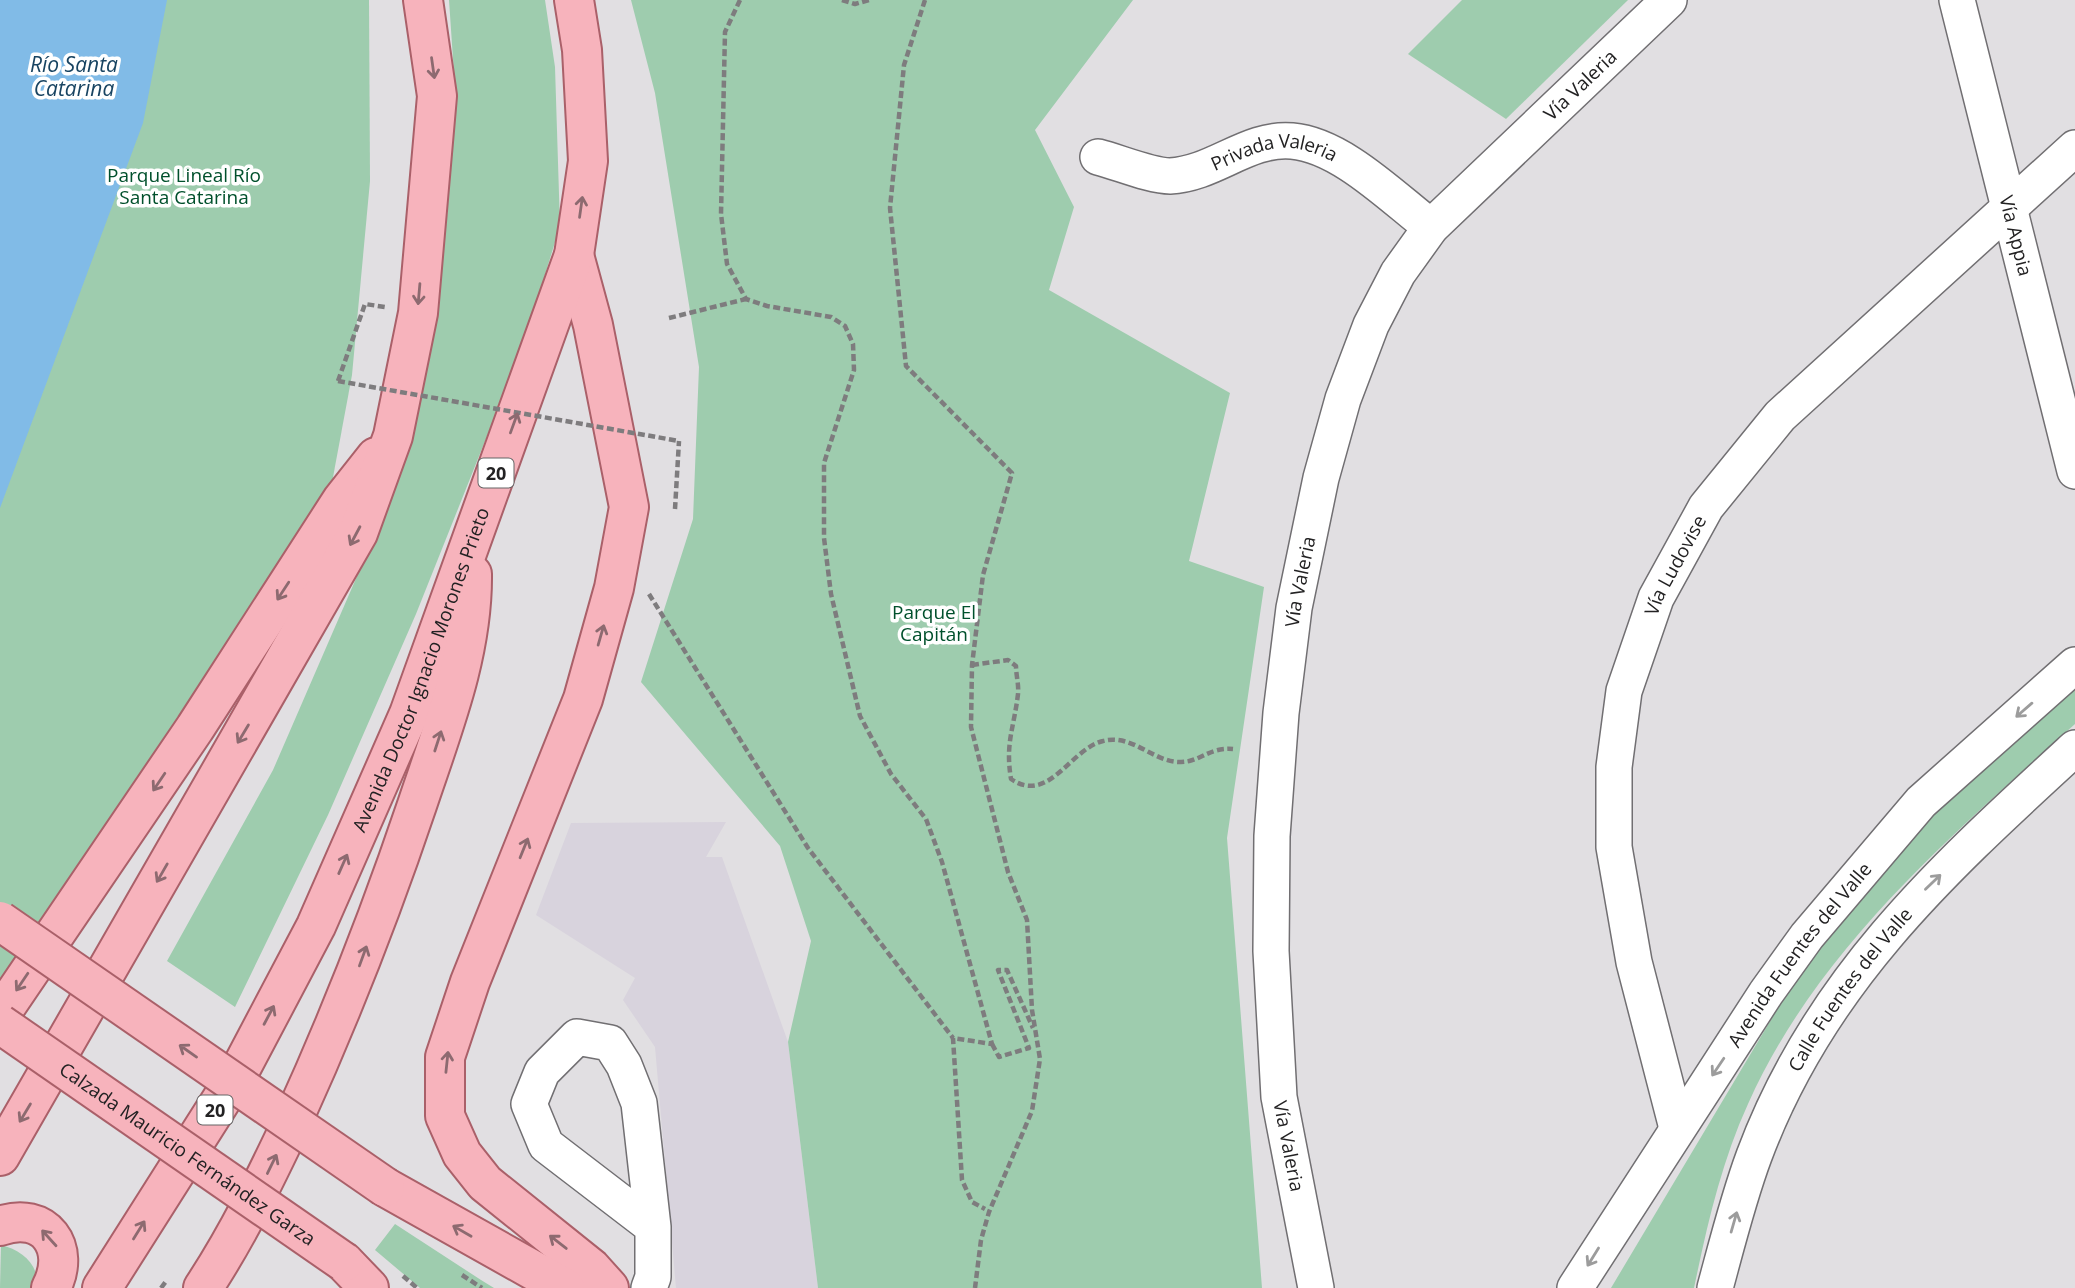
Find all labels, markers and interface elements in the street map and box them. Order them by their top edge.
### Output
street label: Vía Valeria [1538,44,1622,126]
water label: Río Santa Catarina [30,50,118,102]
one-way arrow [427,56,440,78]
street label: Privada Valeria [1207,128,1342,177]
park label: Parque Lineal Río Santa Catarina [107,162,261,210]
street label: Vía Appia [1993,193,2039,279]
one-way arrow [575,196,588,219]
one-way arrow [412,282,425,305]
one-way arrow [508,413,521,435]
road number: 20 [478,458,514,488]
street label: Avenida Doctor Ignacio Morones Prieto [346,504,495,836]
street label: Vía Ludovise [1638,510,1712,619]
one-way arrow [348,526,362,546]
street label: Vía Valeria [1279,534,1322,628]
one-way arrow [275,581,289,601]
park label: Parque El Capitán [892,599,976,647]
one-way arrow [595,624,608,646]
one-way arrow [2015,702,2033,718]
one-way arrow [236,724,250,744]
one-way arrow [432,730,445,752]
one-way arrow [151,772,166,791]
one-way arrow [519,838,532,860]
one-way arrow [337,853,350,875]
street label: Avenida Fuentes del Valle [1721,857,1877,1052]
one-way arrow [155,863,169,883]
one-way arrow [1924,874,1941,891]
street label: Calle Fuentes del Valle [1782,902,1918,1076]
one-way arrow [357,945,370,967]
one-way arrow [15,972,29,991]
one-way arrow [263,1005,276,1026]
one-way arrow [179,1044,198,1058]
one-way arrow [440,1051,453,1074]
street label: Calzada Mauricio Fernández Garza [54,1056,321,1251]
one-way arrow [1711,1057,1725,1076]
road number: 20 [198,1096,232,1125]
street label: Vía Valeria [1267,1098,1311,1194]
one-way arrow [18,1103,32,1123]
one-way arrow [265,1154,279,1175]
one-way arrow [1728,1212,1741,1234]
one-way arrow [132,1221,146,1241]
one-way arrow [452,1224,473,1237]
one-way arrow [41,1229,57,1247]
one-way arrow [550,1235,568,1250]
one-way arrow [1586,1247,1600,1267]

